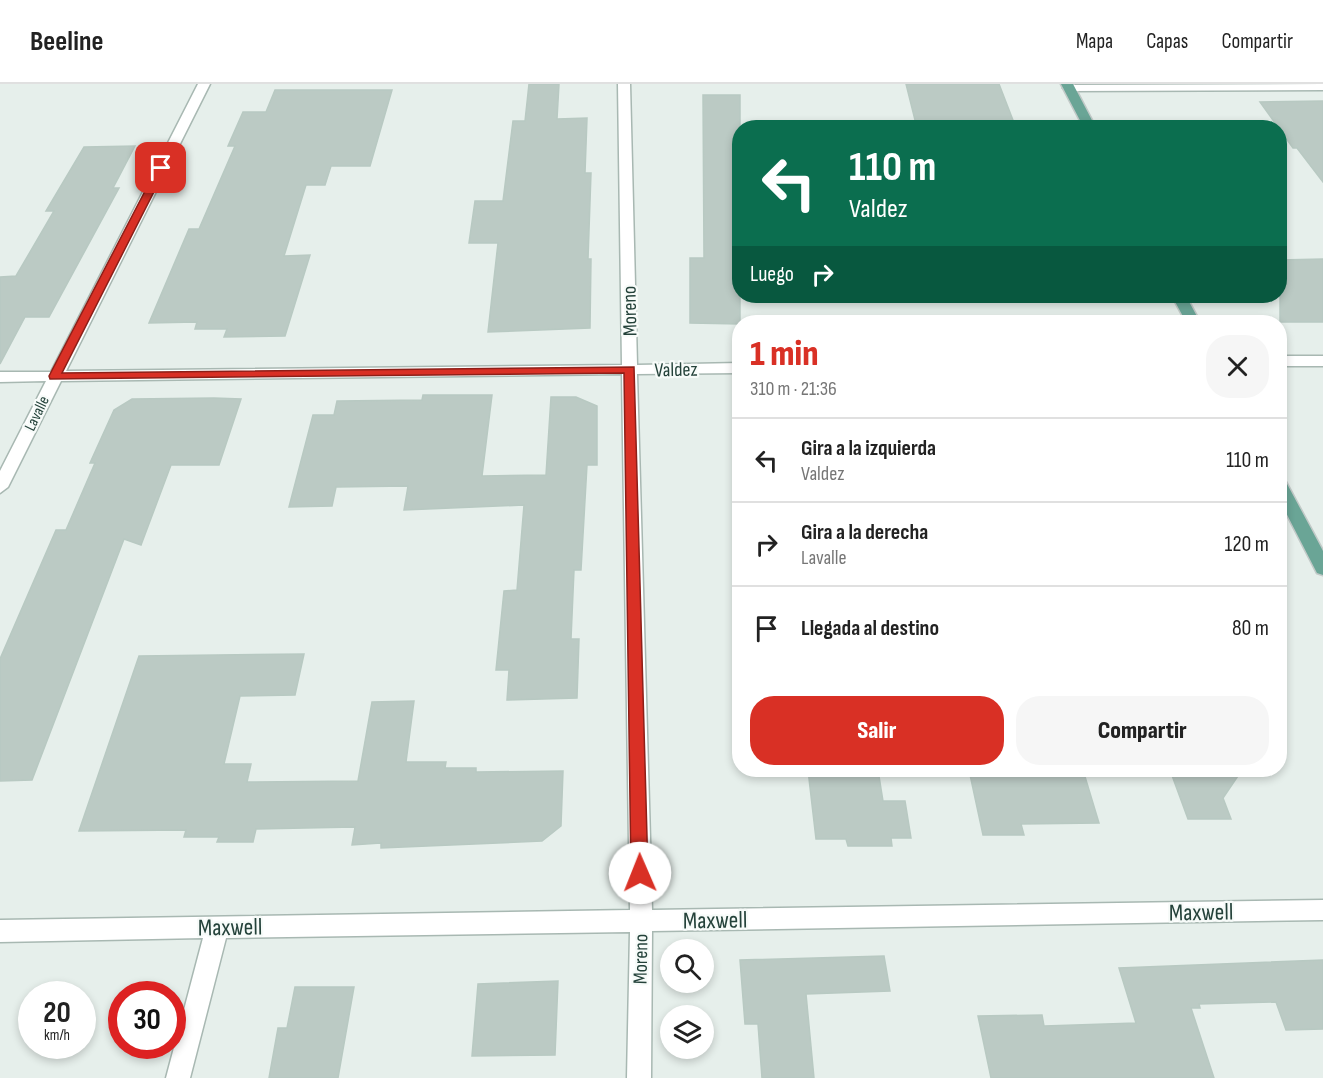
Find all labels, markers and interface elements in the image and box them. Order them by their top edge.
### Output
text: Beeline [30,25,103,58]
text: Mapa [1076,29,1113,54]
text: Capas [1146,29,1188,54]
text: Compartir [1221,29,1293,54]
pin [135,142,186,193]
text: 110 m [849,142,936,193]
icon: left [750,144,828,222]
icon: arrive [144,151,177,184]
text: Valdez [849,193,908,225]
icon: right [806,258,839,291]
text: Luego [750,261,794,288]
street label: Moreno [618,286,642,336]
text: 1 min [750,333,818,376]
button: close [1206,335,1269,398]
street label: Valdez [654,358,698,382]
text: 310 m · 21:36 [750,377,837,401]
street label: Lavalle [21,393,54,434]
text: Gira a la izquierda [801,435,936,462]
icon: left [750,444,783,477]
text: 110 m [1226,447,1269,474]
text: Valdez [801,462,844,486]
text: Gira a la derecha [801,519,928,546]
icon: right [750,528,783,561]
text: 120 m [1225,531,1269,558]
text: Lavalle [801,546,847,570]
icon: arrive [750,612,783,645]
text: Llegada al destino [801,615,939,642]
text: 80 m [1232,615,1269,642]
button: Salir [750,696,1004,765]
button: Compartir [1016,696,1269,765]
position arrow [608,841,672,905]
street label: Maxwell [1169,897,1233,928]
street label: Maxwell [683,905,747,936]
street label: Maxwell [198,912,262,943]
street label: Moreno [629,934,653,984]
map controls [660,939,714,1059]
button: search [660,939,714,993]
speed limit sign: 30 [108,981,186,1059]
text: 20 [43,995,71,1031]
button: layers [660,1005,714,1059]
text: km/h [44,1026,70,1045]

